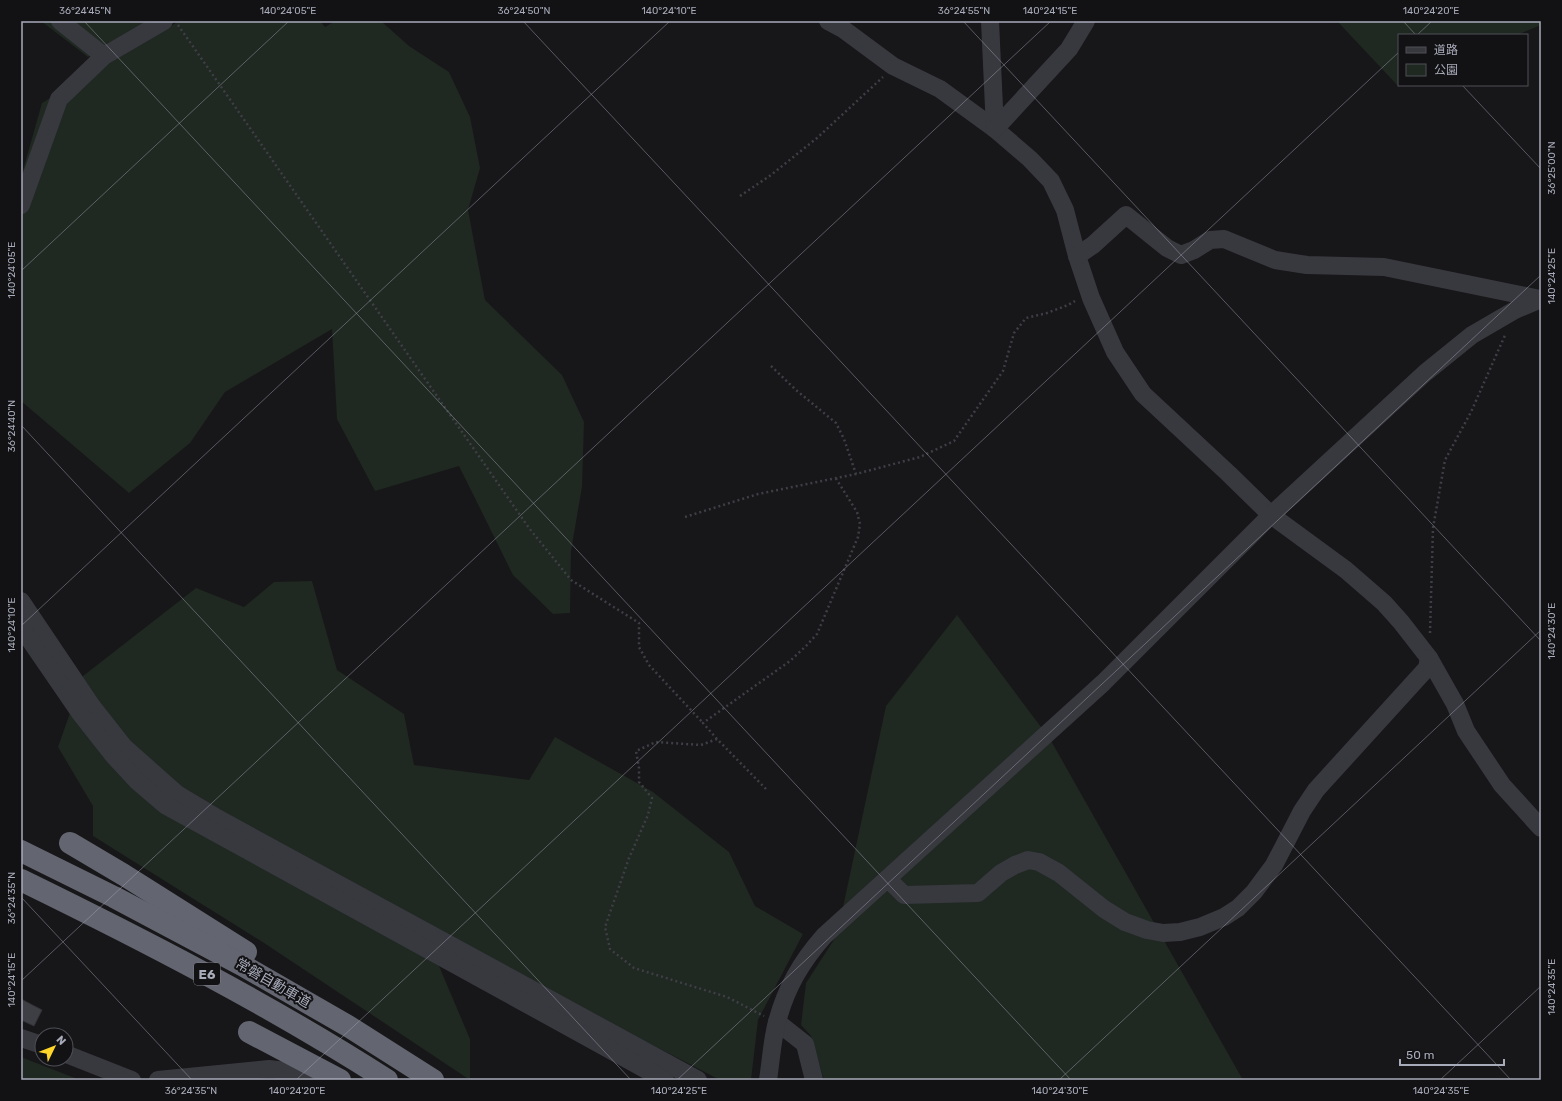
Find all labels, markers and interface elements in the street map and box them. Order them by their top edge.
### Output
text: 36°24'45"N [59,5,111,17]
text: 140°24'05"E [260,5,316,17]
text: 36°24'50"N [498,5,550,17]
text: 140°24'10"E [641,5,697,17]
text: 36°24'55"N [938,5,990,17]
text: 140°24'15"E [1023,5,1077,17]
text: 140°24'20"E [1403,5,1459,17]
legend [1398,34,1528,86]
text: 道路 [1434,43,1458,57]
text: 公園 [1434,63,1458,77]
text: 36°25'00"N [1546,141,1558,195]
text: 140°24'05"E [6,242,18,298]
text: 140°24'25"E [1546,248,1558,304]
text: 36°24'40"N [6,400,18,452]
text: 140°24'10"E [6,597,18,653]
text: 140°24'30"E [1546,603,1558,659]
text: 36°24'35"N [6,872,18,924]
text: 140°24'15"E [6,953,18,1007]
street label: 常磐自動車道 [232,955,314,1011]
text: 140°24'35"E [1546,959,1558,1015]
road number: E6 [194,963,220,985]
north arrow [34,1027,74,1067]
text: N [53,1033,68,1048]
scale bar [1400,1041,1504,1067]
text: 50 m [1406,1048,1434,1062]
text: 36°24'35"N [165,1085,217,1097]
text: 140°24'20"E [269,1085,325,1097]
text: 140°24'25"E [651,1085,707,1097]
text: 140°24'30"E [1032,1085,1088,1097]
text: 140°24'35"E [1413,1085,1469,1097]

